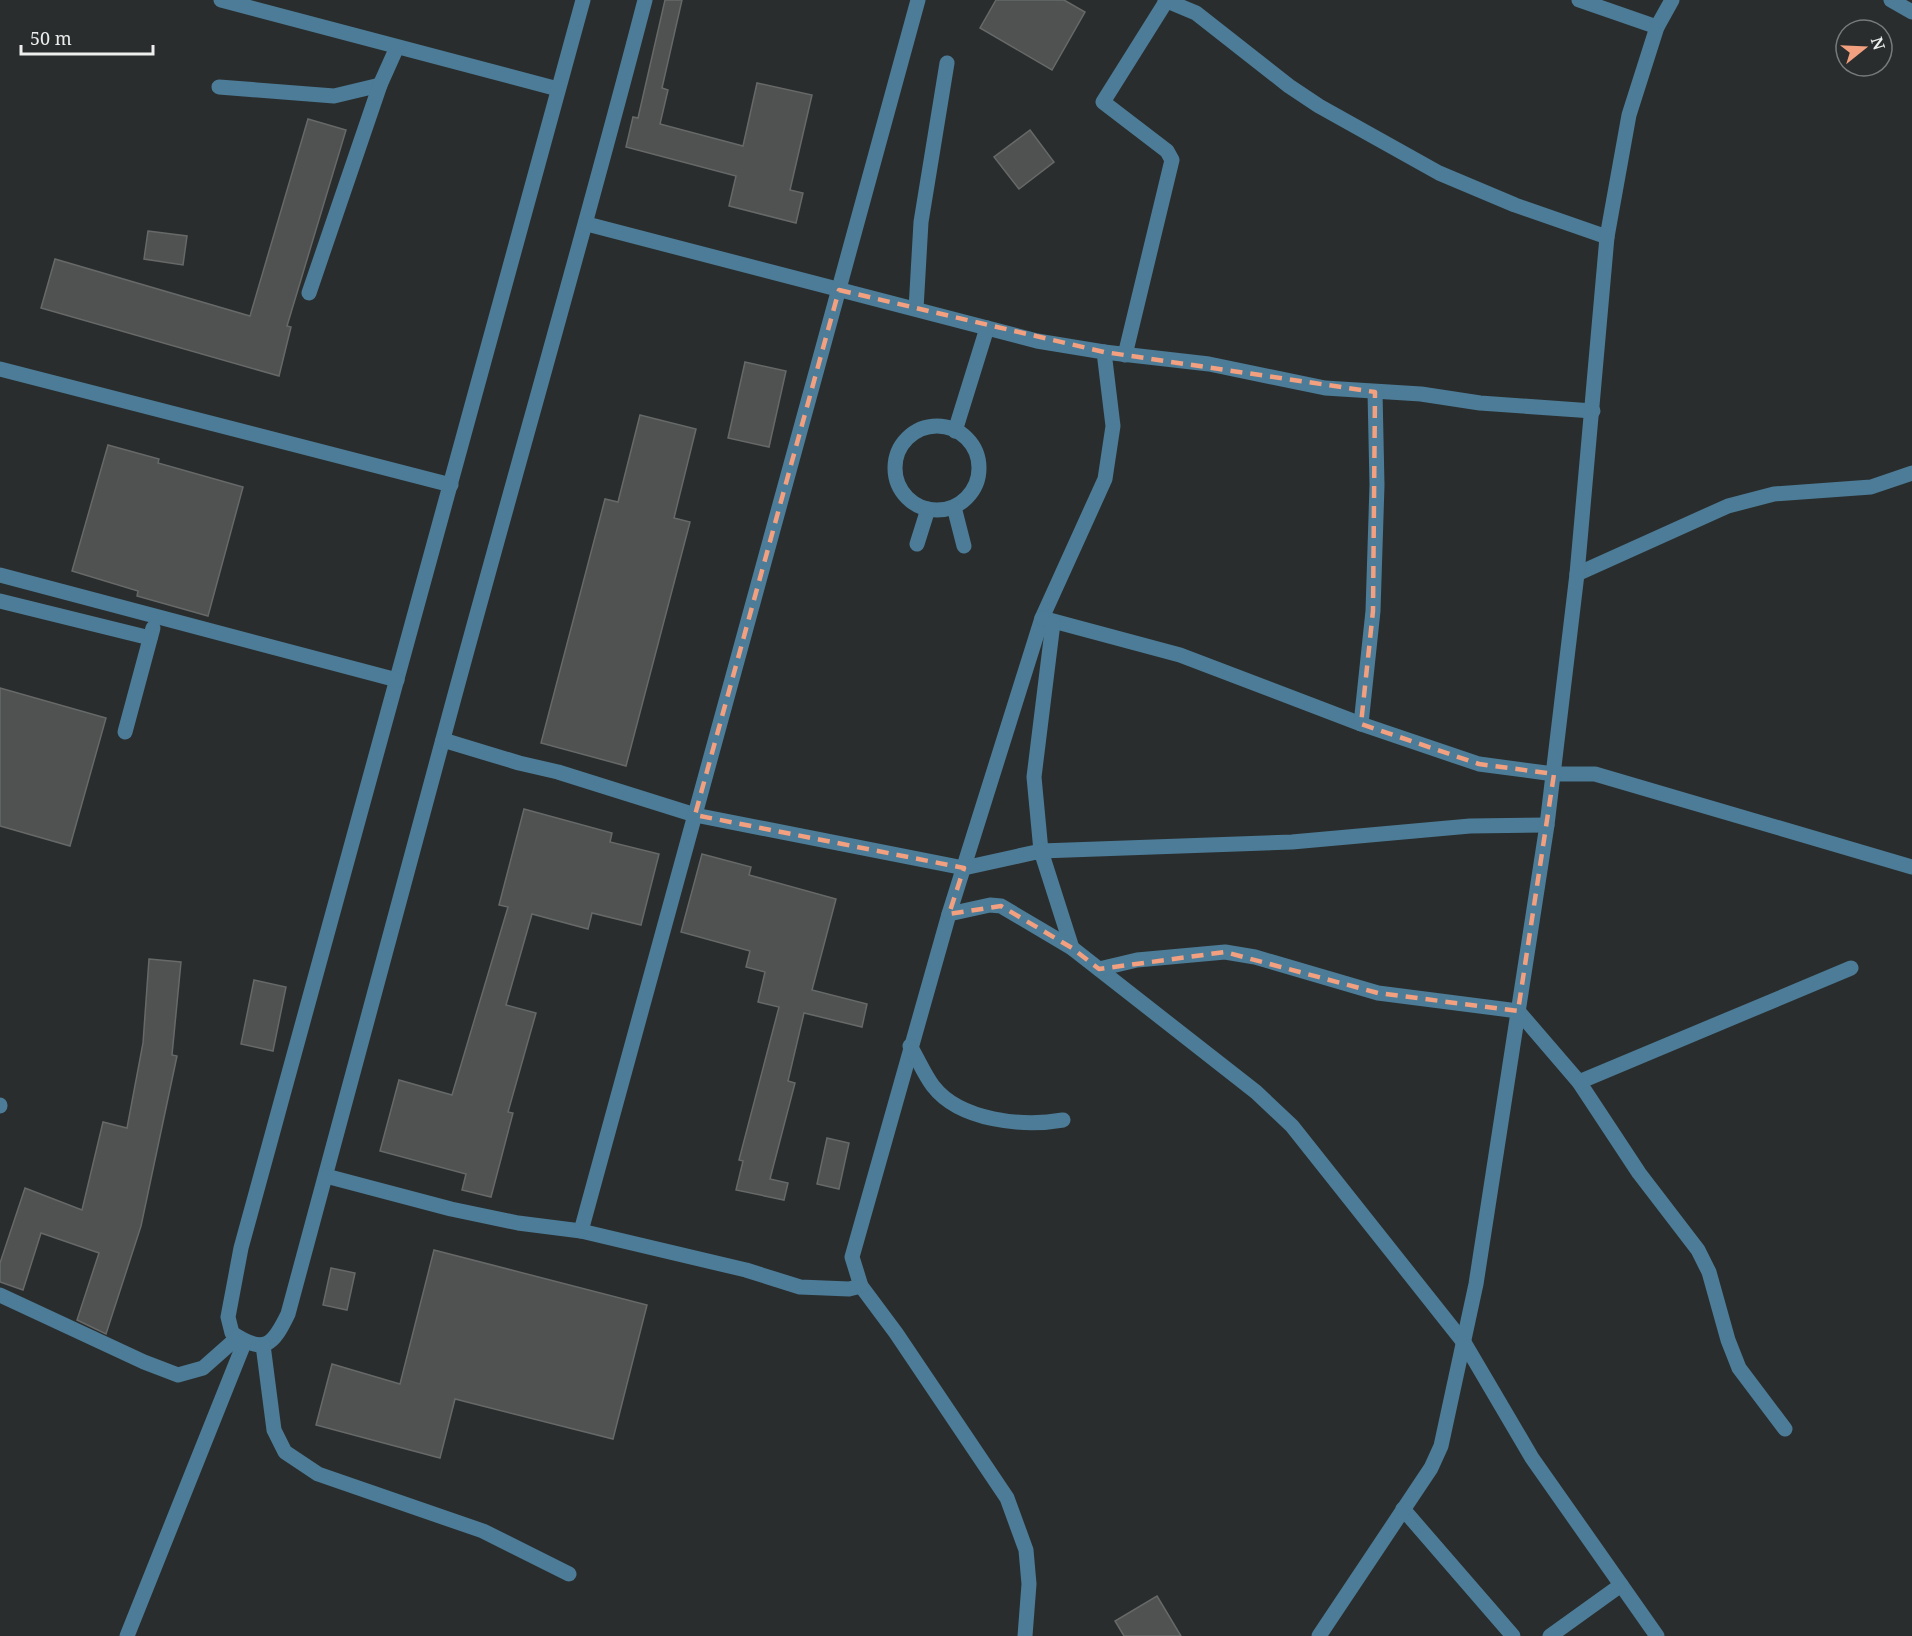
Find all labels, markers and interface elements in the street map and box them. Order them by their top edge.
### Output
scale bar [21,18,153,56]
north arrow [1834,18,1894,78]
text: 50 m [30,26,72,50]
text: N [1866,34,1891,53]

